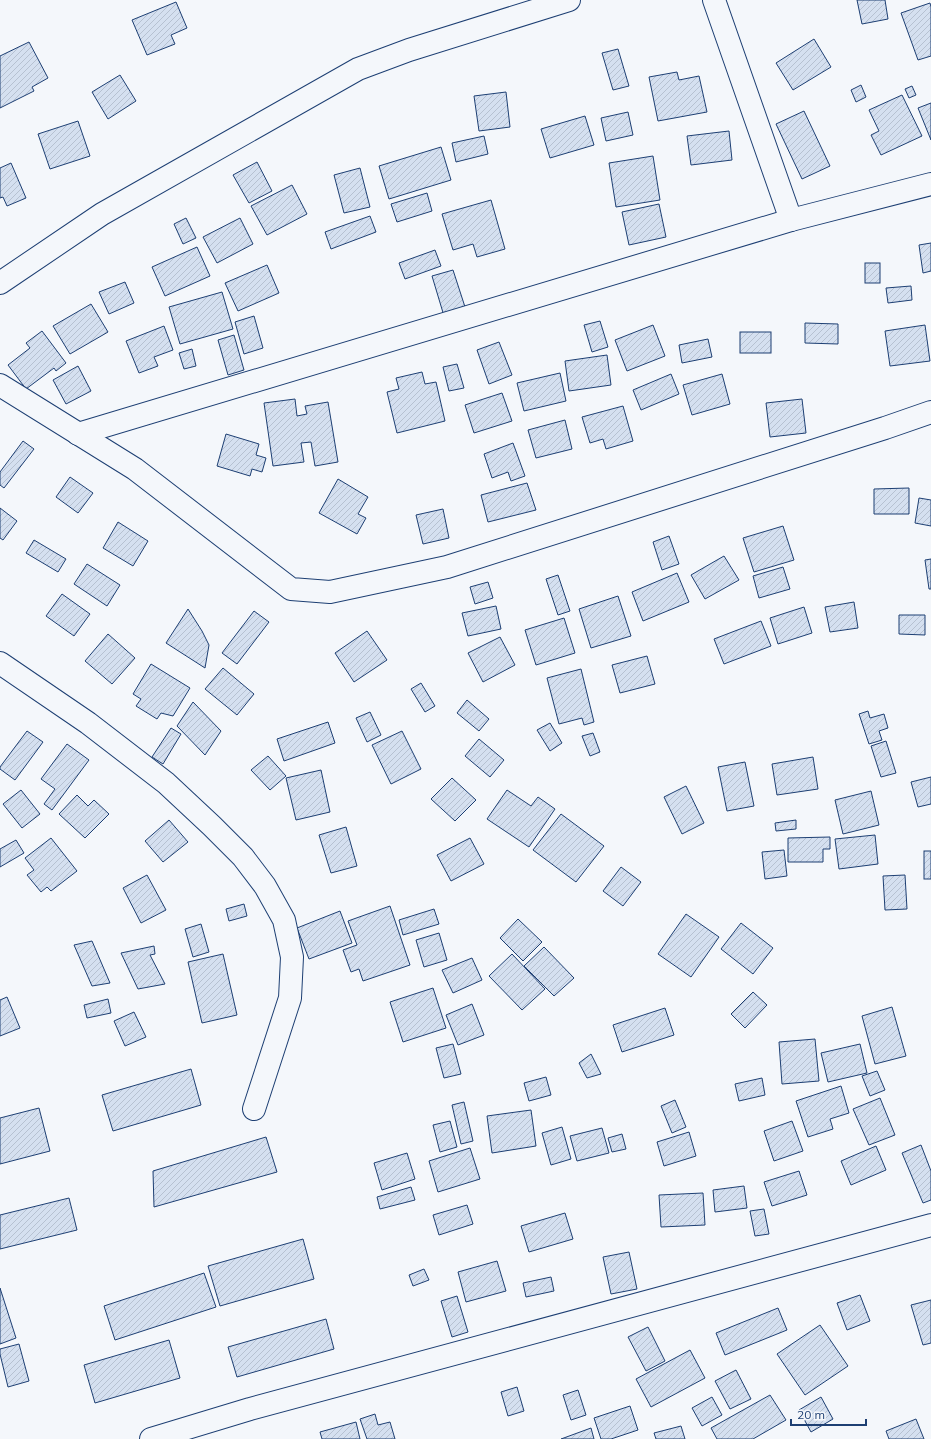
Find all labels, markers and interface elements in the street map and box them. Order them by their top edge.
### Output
scale bar [791,1401,866,1427]
text: 20 m [797,1407,825,1422]

